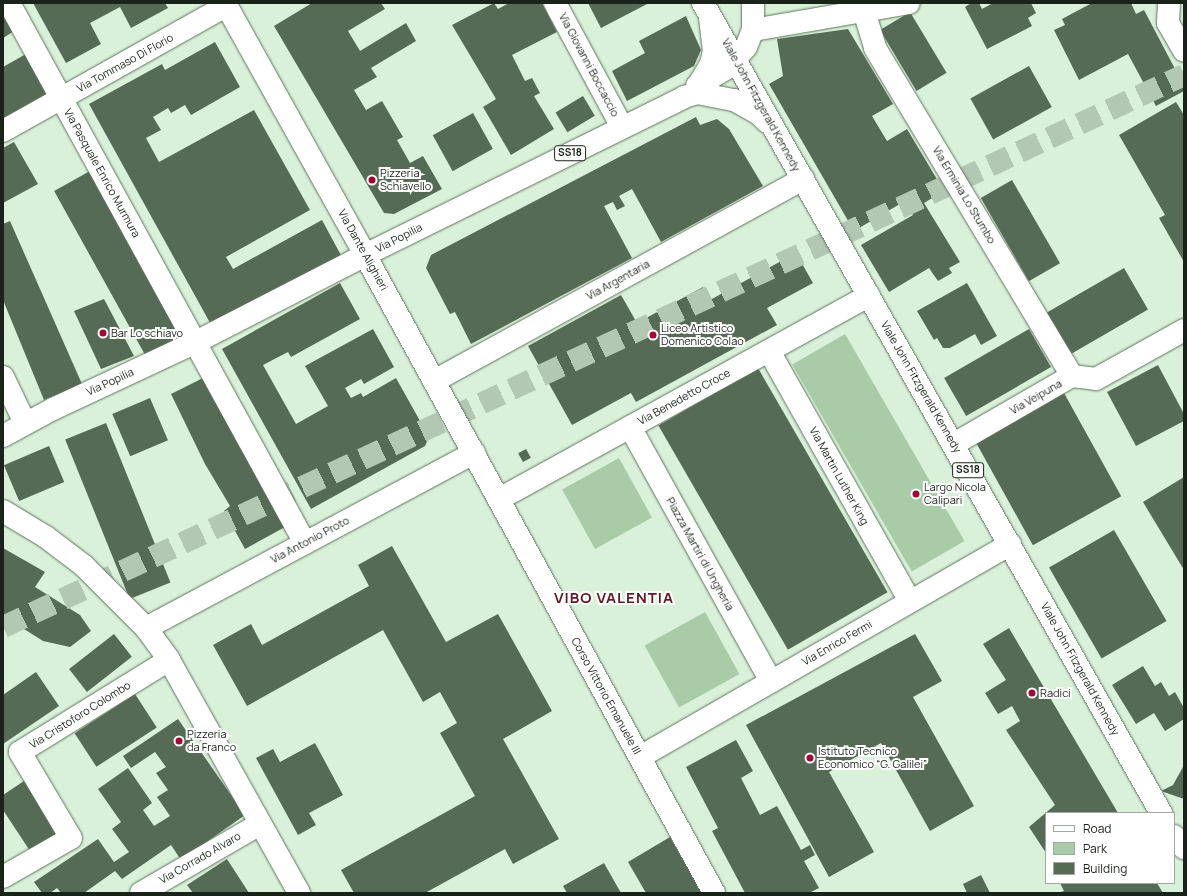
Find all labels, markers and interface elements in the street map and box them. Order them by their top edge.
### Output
street label: Via Giovanni Boccaccio [556,11,622,119]
street label: Via Tommaso Di Florio [74,31,176,95]
street label: Viale John Fitzgerald Kennedy [719,36,803,174]
street label: Via Pasquale Enrico Murmura [61,106,143,240]
street label: Via Erminia Lo Stumbo [930,144,998,246]
road number: SS18 [554,145,586,161]
place label: Pizzeria Schiavello [380,167,431,193]
marker: Pizzeria Schiavello [367,175,377,185]
street label: Via Dante Alighieri [335,207,391,293]
street label: Via Popilia [373,221,425,255]
street label: Via Argentaria [584,257,652,303]
street label: Viale John Fitzgerald Kennedy [878,319,964,455]
place label: Liceo Artistico Domenico Colao [661,322,744,348]
place label: Bar Lo schiavo [111,326,183,340]
marker: Bar Lo schiavo [98,328,108,338]
marker: Liceo Artistico Domenico Colao [648,330,658,340]
street label: Via Popilia [84,365,136,399]
street label: Via Benedetto Croce [635,366,733,428]
street label: Via Veipuna [1008,377,1064,417]
street label: Via Martin Luther King [807,425,871,527]
road number: SS18 [952,462,984,478]
place label: Largo Nicola Calipari [924,481,986,507]
marker: Largo Nicola Calipari [911,489,921,499]
street label: Piazza Martiri di Ungheria [663,495,737,613]
street label: Via Antonio Proto [268,514,352,566]
district label: VIBO VALENTIA [554,589,674,607]
street label: Viale John Fitzgerald Kennedy [1038,600,1122,738]
street label: Via Enrico Fermi [800,618,874,668]
street label: Corso Vittorio Emanuele III [568,635,644,757]
street label: Via Cristoforo Colombo [27,678,133,752]
place label: Radici [1040,686,1071,700]
marker: Radici [1027,688,1037,698]
place label: Pizzeria da Franco [187,728,236,754]
marker: Pizzeria da Franco [174,736,184,746]
place label: Istituto Tecnico Economico “G. Galilei” [818,745,927,771]
marker: Istituto Tecnico Economico “G. Galilei” [805,753,815,763]
legend [1045,812,1175,884]
text: Road [1083,820,1111,837]
street label: Via Corrado Alvaro [157,829,243,887]
text: Park [1083,840,1107,857]
text: Building [1083,860,1127,877]

